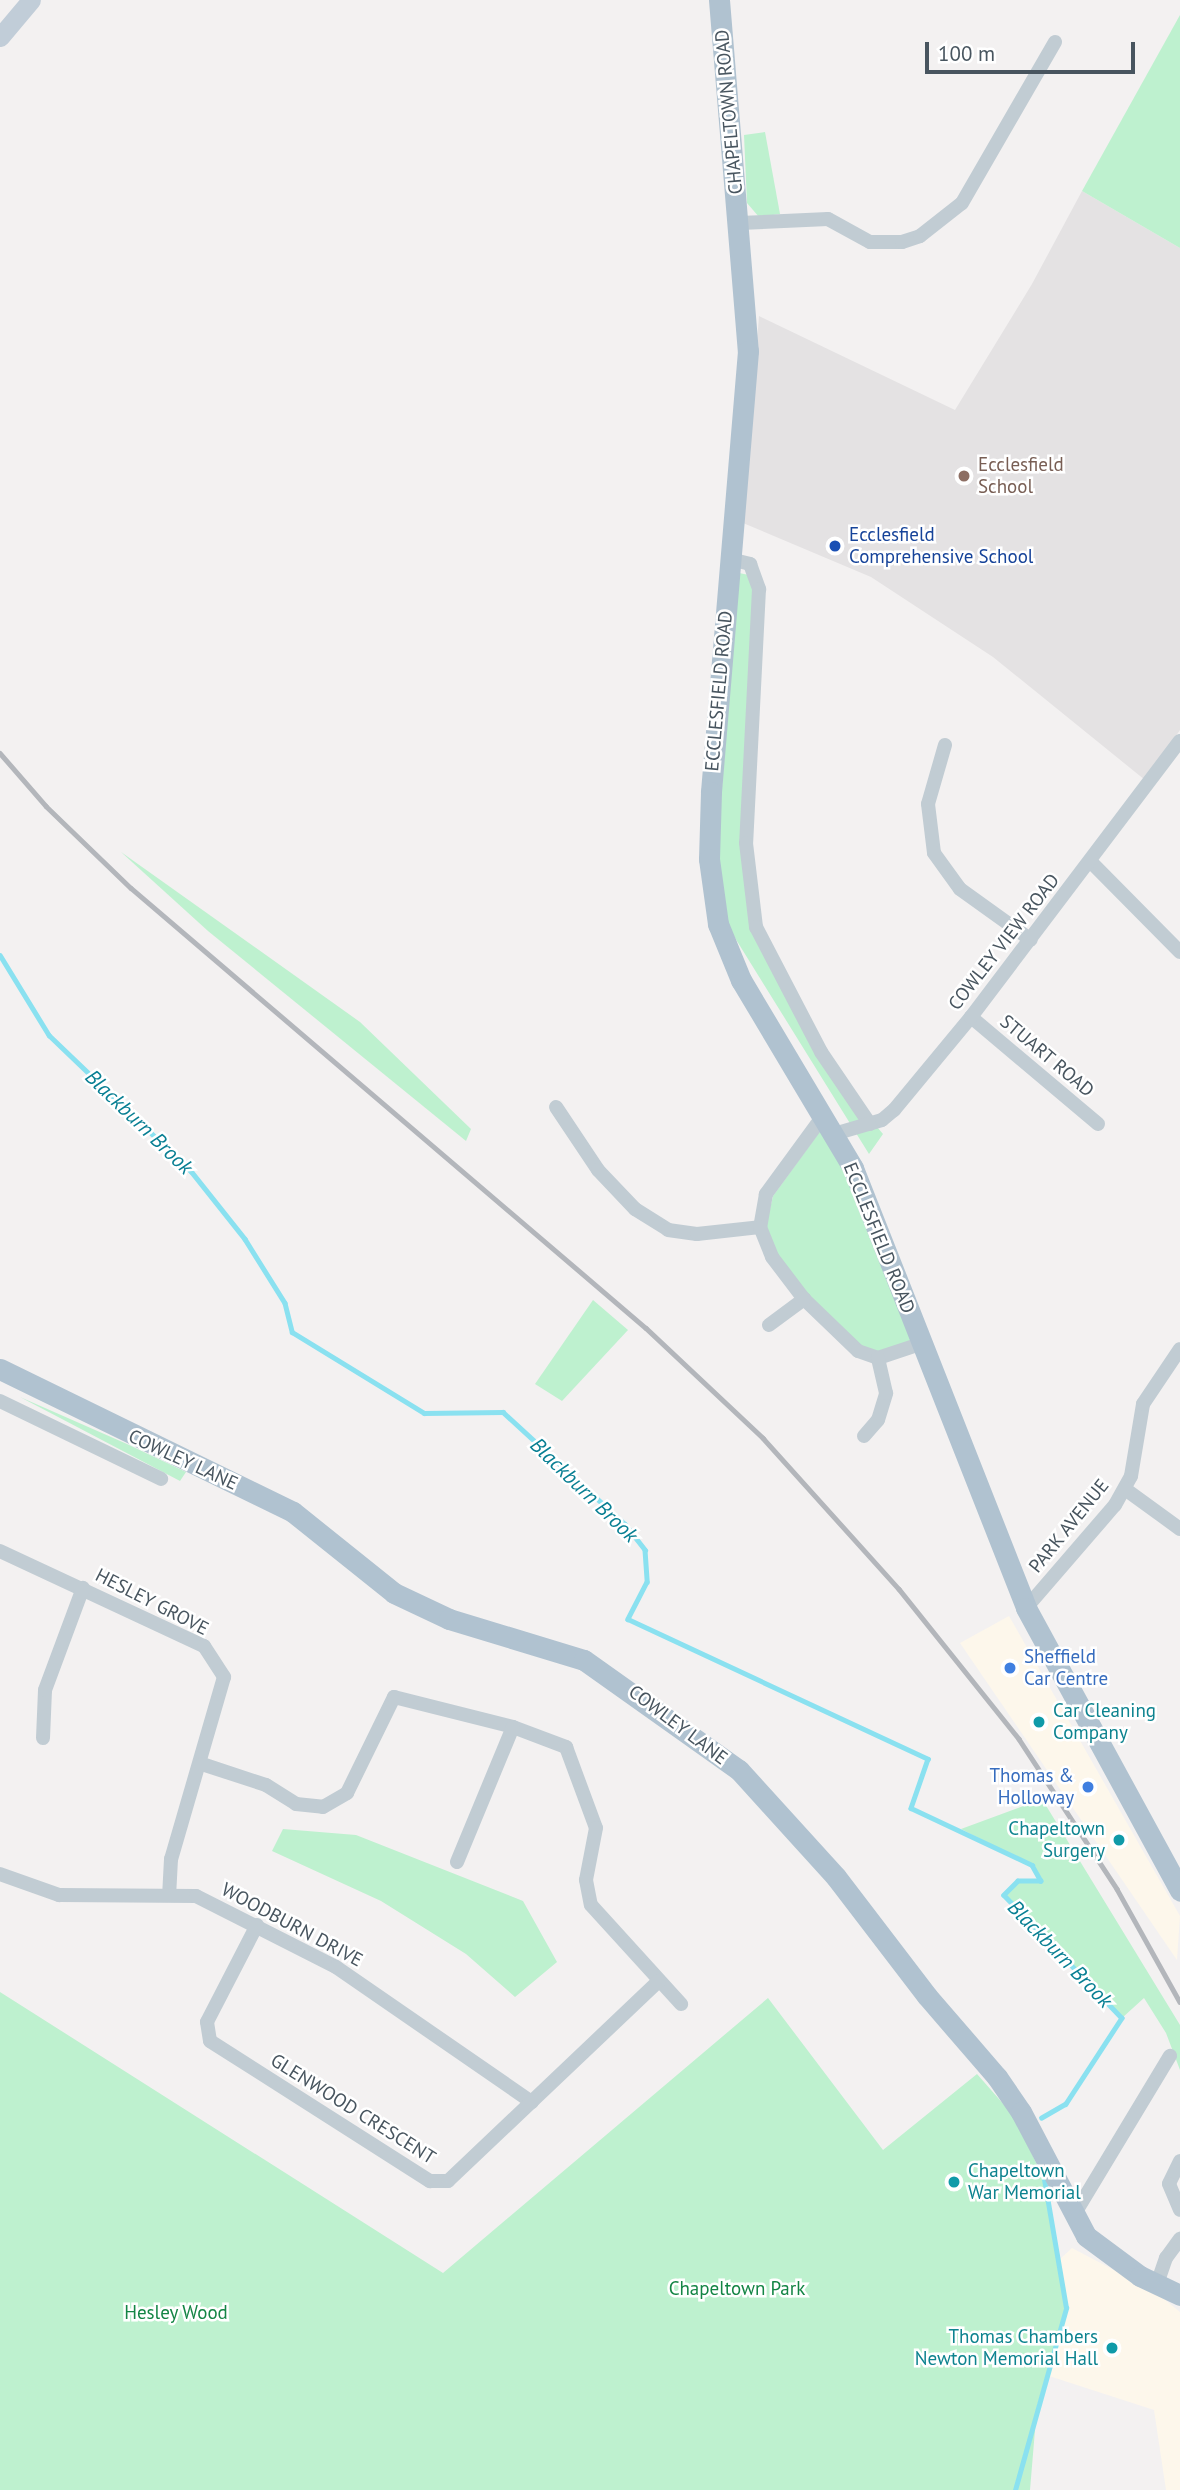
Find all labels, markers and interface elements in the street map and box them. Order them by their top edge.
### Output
scale bar [928,28,1138,72]
street label: CHAPELTOWN ROAD [710,29,748,195]
text: 100 m [938,40,995,67]
place label: Ecclesfield School [978,454,1064,498]
marker: Ecclesfield School [956,468,972,484]
place label: Ecclesfield Comprehensive School [849,524,1033,568]
marker: Ecclesfield Comprehensive School [827,538,843,554]
street label: ECCLESFIELD ROAD [701,610,737,772]
street label: COWLEY VIEW ROAD [943,869,1065,1015]
street label: STUART ROAD [995,1010,1099,1102]
water label: Blackburn Brook [80,1064,198,1180]
street label: ECCLESFIELD ROAD [838,1159,920,1317]
street label: COWLEY LANE [125,1425,241,1495]
water label: Blackburn Brook [525,1432,643,1548]
street label: PARK AVENUE [1024,1474,1114,1578]
street label: HESLEY GROVE [91,1564,213,1640]
place label: Sheffield Car Centre [1024,1646,1108,1690]
marker: Sheffield Car Centre [1002,1660,1018,1676]
street label: COWLEY LANE [624,1680,732,1770]
place label: Car Cleaning Company [1053,1700,1156,1744]
marker: Car Cleaning Company [1031,1714,1047,1730]
place label: Thomas & Holloway [989,1765,1074,1809]
marker: Thomas & Holloway [1080,1779,1096,1795]
place label: Chapeltown Surgery [1008,1818,1105,1862]
marker: Chapeltown Surgery [1111,1832,1127,1848]
street label: WOODBURN DRIVE [217,1878,367,1972]
water label: Blackburn Brook [1002,1895,1118,2013]
street label: GLENWOOD CRESCENT [266,2049,440,2169]
place label: Chapeltown War Memorial [968,2160,1081,2204]
marker: Chapeltown War Memorial [946,2174,962,2190]
park label: Chapeltown Park [669,2278,805,2300]
park label: Hesley Wood [124,2302,228,2324]
place label: Thomas Chambers Newton Memorial Hall [915,2326,1098,2370]
marker: Thomas Chambers Newton Memorial Hall [1104,2340,1120,2356]

